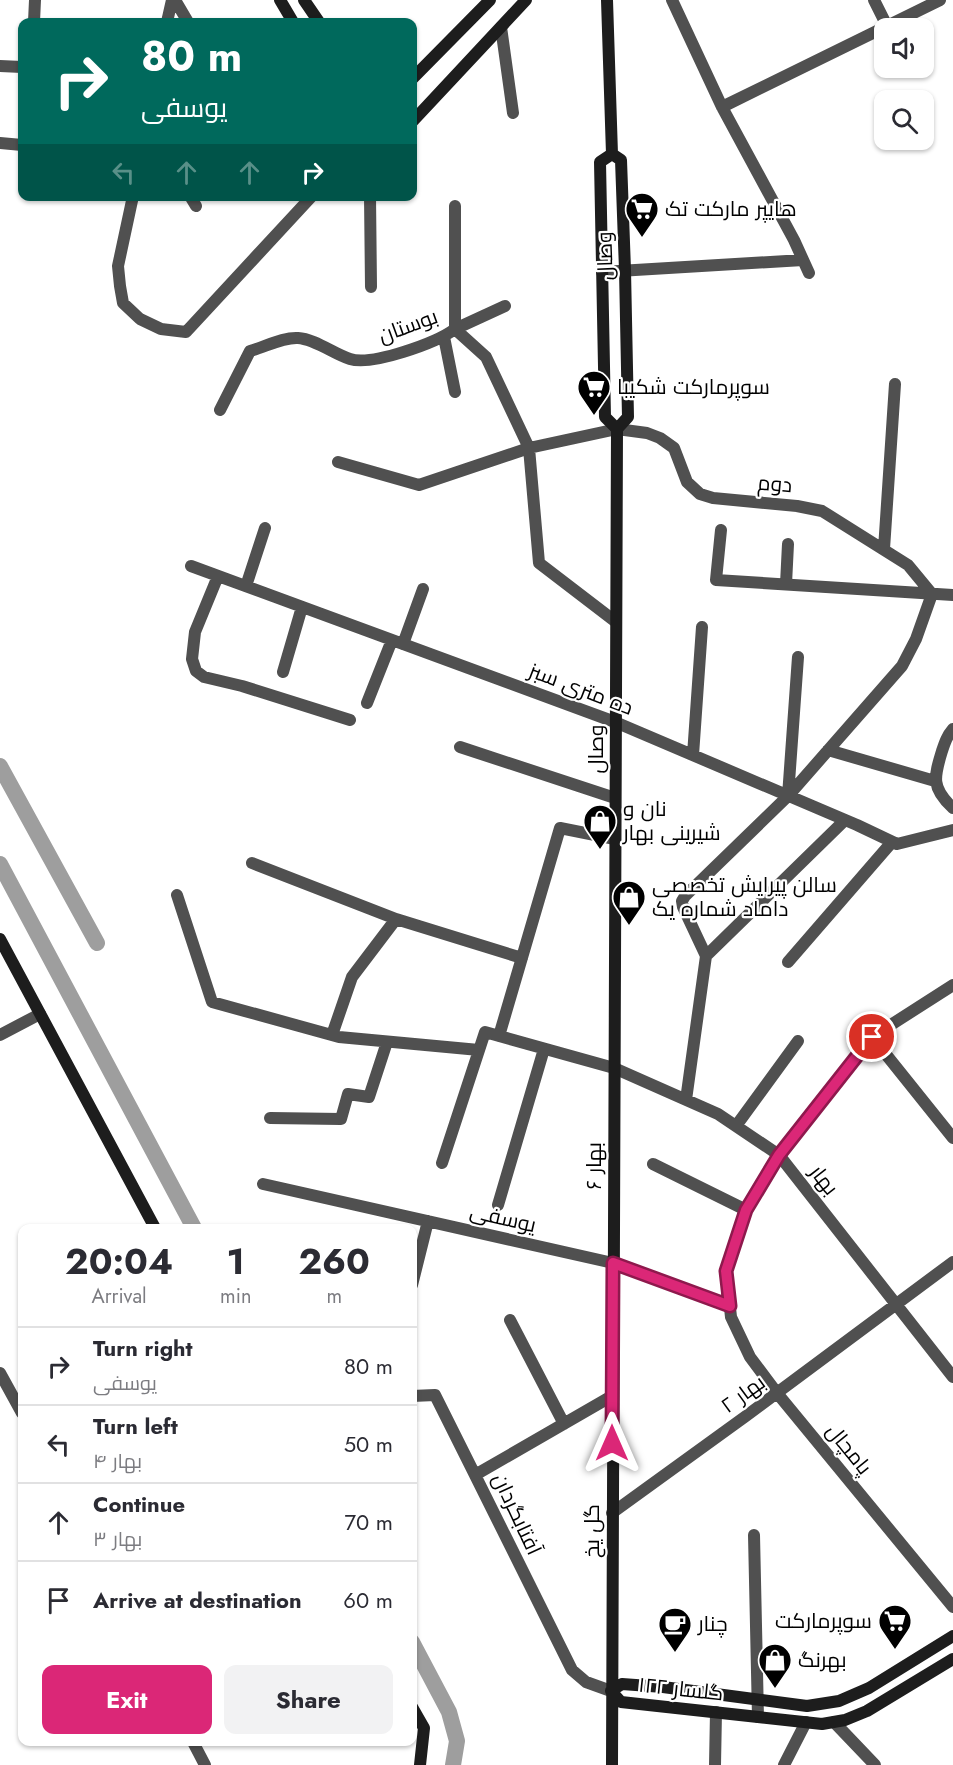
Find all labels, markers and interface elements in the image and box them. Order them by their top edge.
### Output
map controls [874,18,934,150]
button: sound [874,18,934,78]
text: 80 m [141,26,242,87]
icon: right [42,42,120,120]
text: یوسفی [141,88,227,127]
button: search [874,90,934,150]
icon: left [107,156,140,189]
icon: ahead [170,156,203,189]
icon: ahead [233,156,266,189]
icon: right [296,156,329,189]
supermarket icon: هایپر مارکت تک [624,191,660,238]
place label: هایپر مارکت تک [665,194,797,224]
street label: وصال [589,231,621,281]
street label: بوستان [374,301,442,351]
supermarket icon: سوپرمارکت شکیبا [576,369,612,416]
place label: سوپرمارکت شکیبا [617,372,770,402]
street label: دوم [756,468,794,500]
street label: ده متری سبز [524,655,638,723]
street label: وصال [581,725,611,773]
place label: نان و شیرینی بهار [622,794,721,848]
shop icon: نان و شیرینی بهار [582,803,618,850]
place label: سالن پیرایش تخصصی داماد شماره یک [652,870,837,924]
shop icon: سالن پیرایش تخصصی داماد شماره یک [611,879,647,926]
pin [846,1011,897,1062]
icon: arrive [855,1020,888,1053]
street label: بهار ۶ [579,1142,609,1190]
street label: بهار [802,1158,845,1202]
street label: یوسفی [467,1196,539,1240]
text: 20:04 [65,1235,173,1287]
text: 1 [227,1235,245,1287]
text: 260 [298,1235,370,1287]
text: Arrival [91,1282,147,1311]
text: min [220,1282,251,1311]
text: m [326,1282,342,1311]
text: Turn right [93,1332,193,1364]
icon: right [42,1350,75,1383]
text: 80 m [344,1350,393,1382]
street label: بهار ۲ [715,1368,771,1420]
text: یوسفی [93,1369,157,1398]
text: Turn left [93,1410,178,1442]
position arrow [580,1411,644,1475]
street label: پامچال [819,1417,879,1481]
icon: left [42,1428,75,1461]
text: 50 m [344,1428,393,1460]
text: بهار ۴ [93,1447,142,1476]
street label: آفتابگردان [485,1468,549,1560]
text: Continue [93,1488,185,1520]
street label: گل یخ [577,1504,607,1558]
icon: ahead [42,1506,75,1539]
text: 70 m [344,1506,393,1538]
text: بهار ۳ [93,1525,142,1554]
icon: arrive [42,1584,75,1617]
text: Arrive at destination [93,1584,302,1616]
text: 60 m [343,1584,393,1616]
supermarket icon: سوپرمارکت [877,1603,913,1650]
cafe icon: چنار [657,1606,693,1653]
place label: سوپرمارکت [775,1606,872,1636]
place label: چنار [697,1609,728,1639]
shop icon: بهرنگ [757,1642,793,1689]
place label: بهرنگ [798,1645,847,1675]
button: Exit [42,1665,212,1734]
button: Share [224,1665,393,1734]
street label: گلسار ۱۲۲ [637,1670,725,1708]

